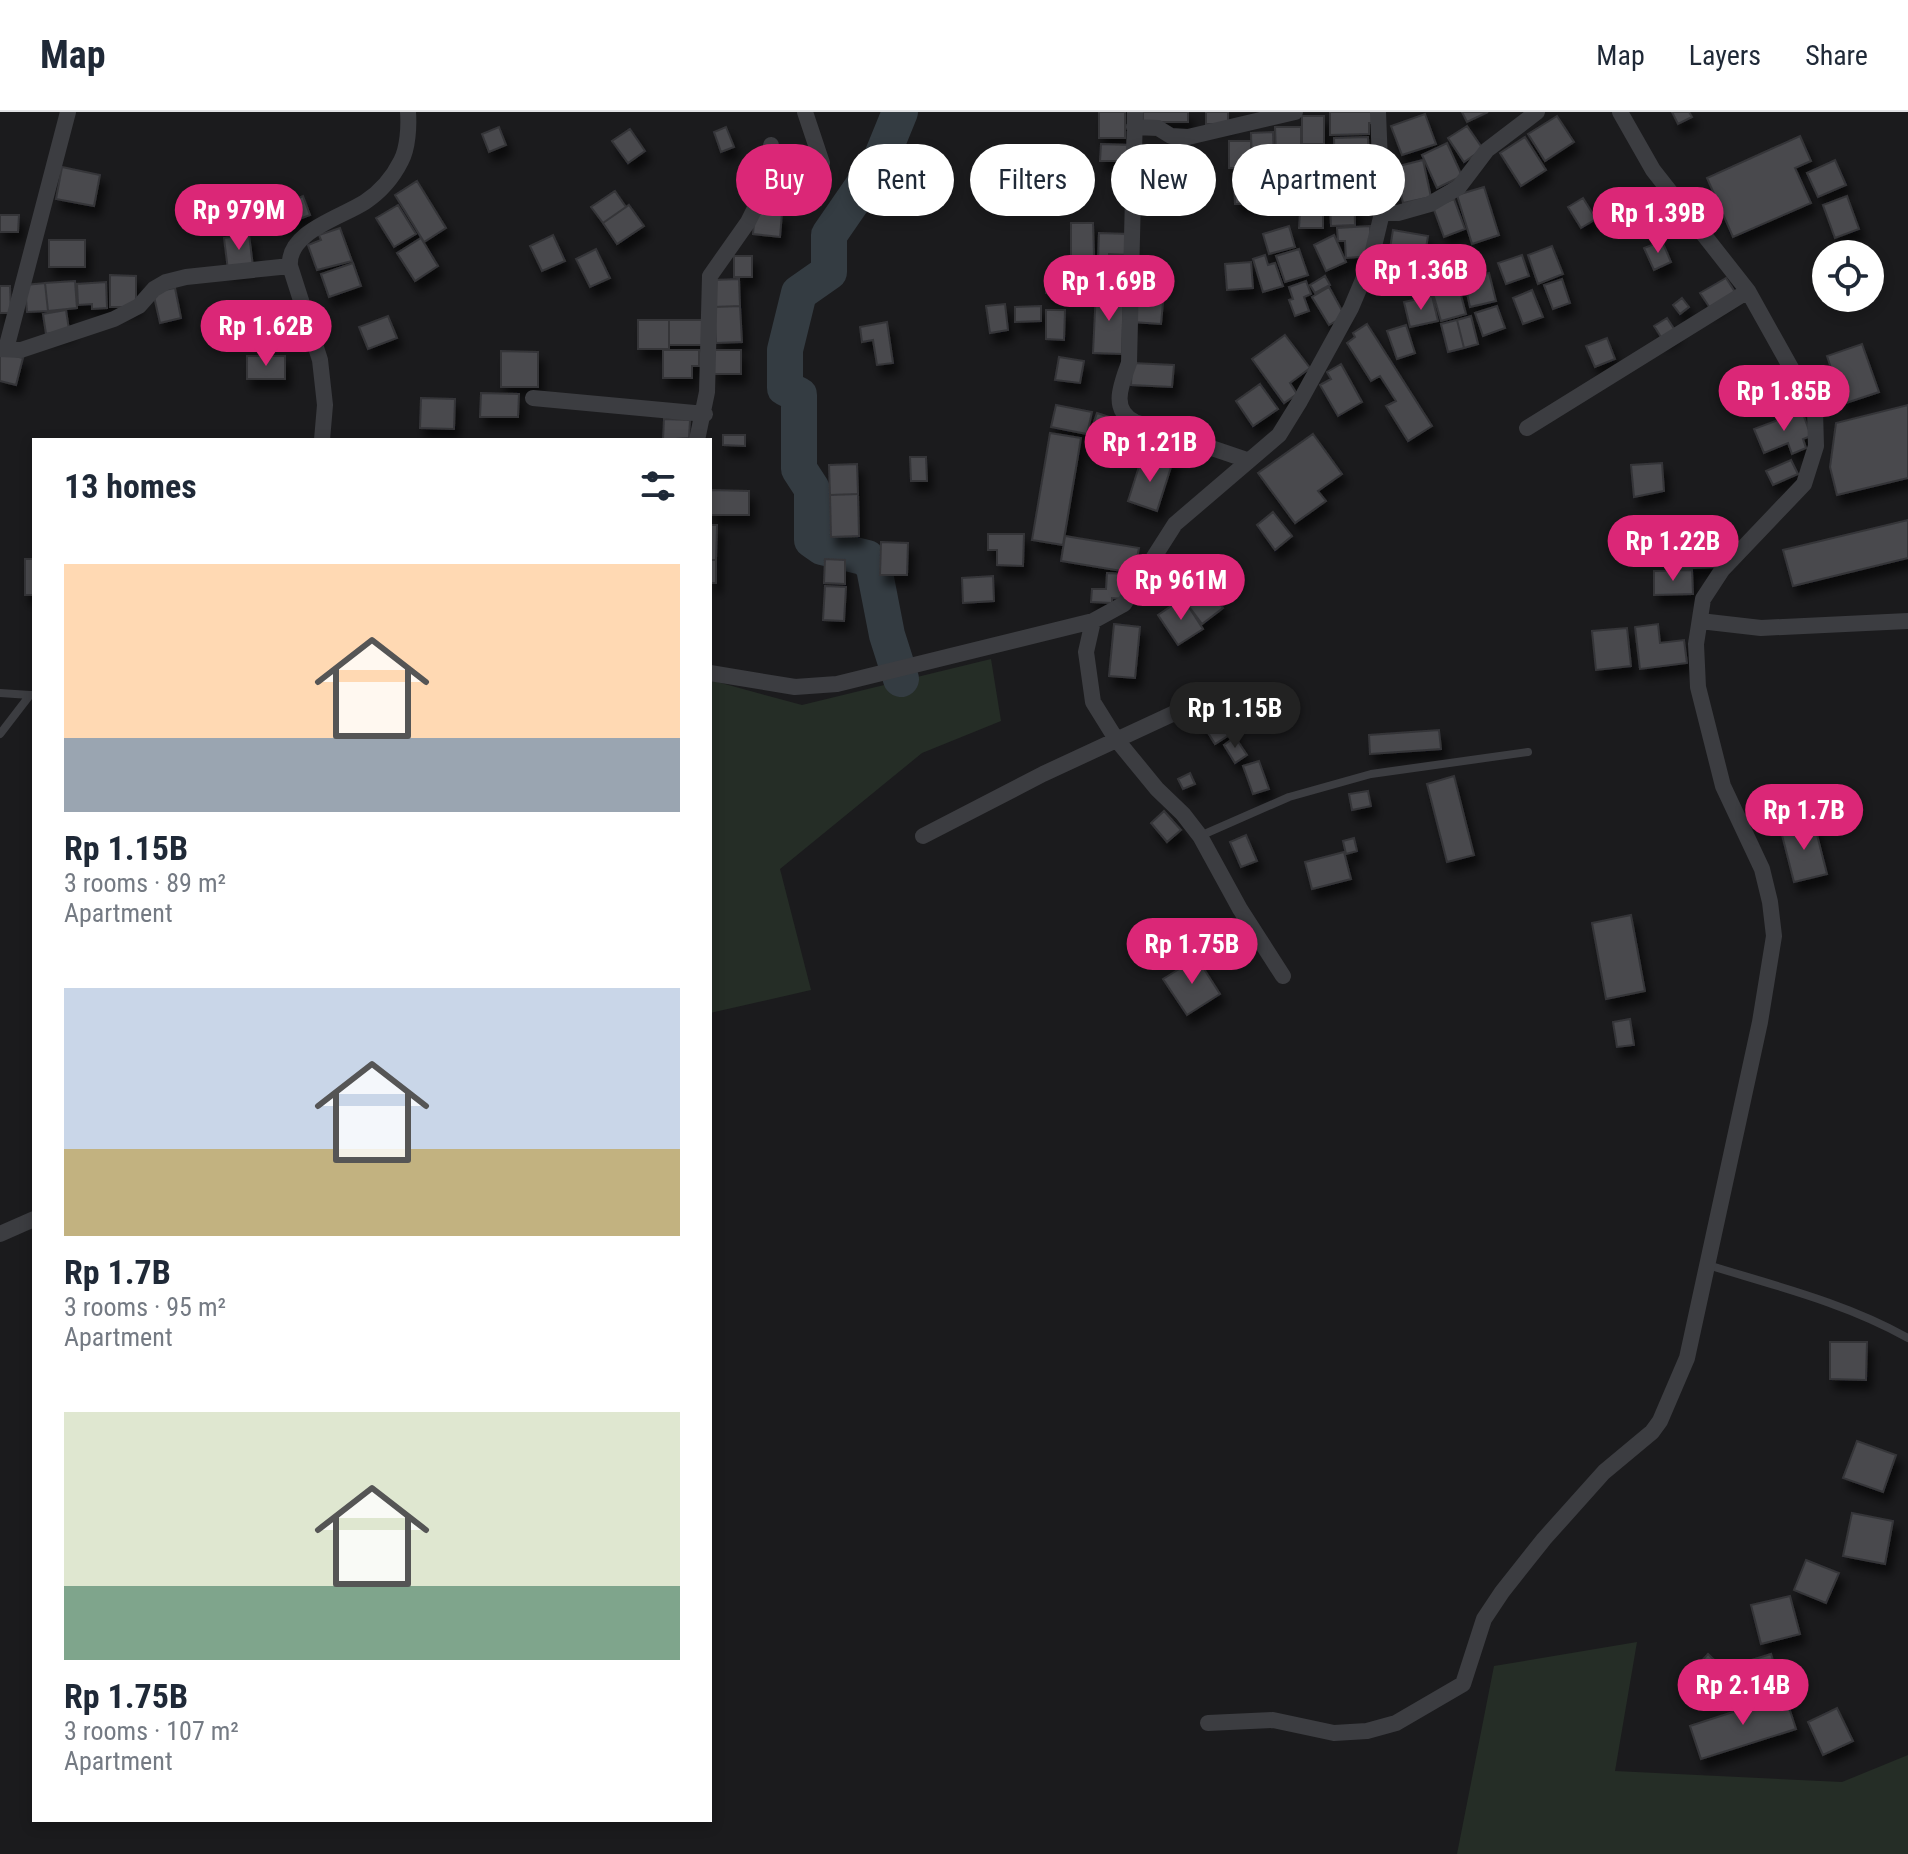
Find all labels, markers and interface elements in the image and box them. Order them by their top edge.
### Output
text: Map [40,33,106,77]
text: Map [1596,39,1645,72]
text: Layers [1689,39,1761,72]
text: Share [1805,39,1868,72]
chip: Buy [736,144,832,216]
chip: Rent [848,144,954,216]
chip: Filters [970,144,1095,216]
chip: New [1111,144,1216,216]
chip: Apartment [1232,144,1405,216]
pin: Rp 979M [165,184,313,252]
pin: Rp 1.39B [1575,187,1741,255]
text: Rp 979M [193,195,285,225]
text: Rp 1.39B [1611,198,1705,228]
map controls [1812,240,1884,312]
button: locate [1812,240,1884,312]
pin: Rp 1.36B [1338,244,1504,312]
pin: Rp 1.69B [1026,255,1192,323]
text: Rp 1.36B [1374,255,1468,285]
text: Rp 1.69B [1062,266,1156,296]
pin: Rp 1.62B [183,300,349,368]
text: Rp 1.62B [219,311,313,341]
pin: Rp 1.85B [1701,365,1867,433]
text: Rp 1.85B [1737,376,1831,406]
pin: Rp 1.21B [1067,416,1233,484]
text: Rp 1.21B [1103,427,1197,457]
icon: filters [636,464,680,508]
text: 13 homes [64,466,197,506]
pin: Rp 1.22B [1590,515,1756,583]
text: Rp 1.22B [1626,526,1720,556]
pin: Rp 961M [1107,554,1255,622]
text: Rp 961M [1135,565,1227,595]
icon: home [300,616,444,760]
pin: Rp 1.15B [1152,682,1318,750]
text: Rp 1.15B [1188,693,1282,723]
pin: Rp 1.7B [1730,784,1878,852]
text: Rp 1.7B [1763,795,1845,825]
text: Rp 1.15B [64,828,188,868]
text: 3 rooms · 89 m² [64,868,226,898]
text: Apartment [64,898,173,928]
pin: Rp 1.75B [1109,918,1275,986]
text: Rp 1.75B [1145,929,1239,959]
icon: home [300,1040,444,1184]
text: Rp 1.7B [64,1252,171,1292]
text: 3 rooms · 95 m² [64,1292,226,1322]
text: Apartment [64,1322,173,1352]
icon: home [300,1464,444,1608]
pin: Rp 2.14B [1660,1659,1826,1727]
text: Rp 2.14B [1696,1670,1790,1700]
text: Rp 1.75B [64,1676,188,1716]
text: 3 rooms · 107 m² [64,1716,239,1746]
text: Apartment [64,1746,173,1776]

